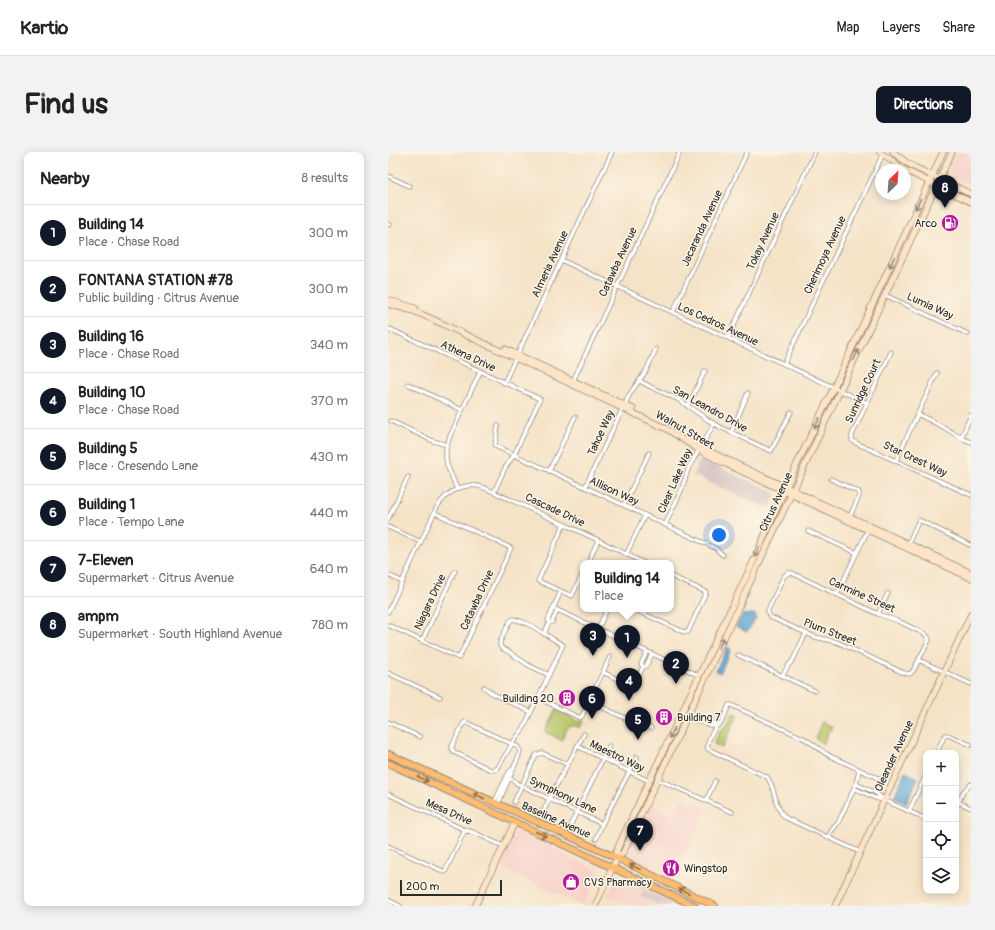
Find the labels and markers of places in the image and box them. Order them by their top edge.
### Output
pin: 8 [932,175,958,208]
fuel station icon: Arco [940,213,960,233]
place label: Arco [914,217,937,230]
pin: 3 [580,623,606,656]
pin: 1 [614,625,640,658]
pin: 2 [663,651,689,684]
pin: 4 [616,668,642,701]
pin: 6 [579,686,605,719]
building icon: Building 20 [557,688,577,708]
place label: Building 20 [503,692,554,705]
pin: 5 [625,707,651,740]
building icon: Building 7 [654,707,674,727]
place label: Building 7 [677,711,721,724]
pin: 7 [627,818,653,851]
restaurant icon: Wingstop [661,858,681,878]
place label: Wingstop [684,862,728,875]
shop icon: CVS Pharmacy [561,872,581,892]
place label: CVS Pharmacy [584,876,652,889]

